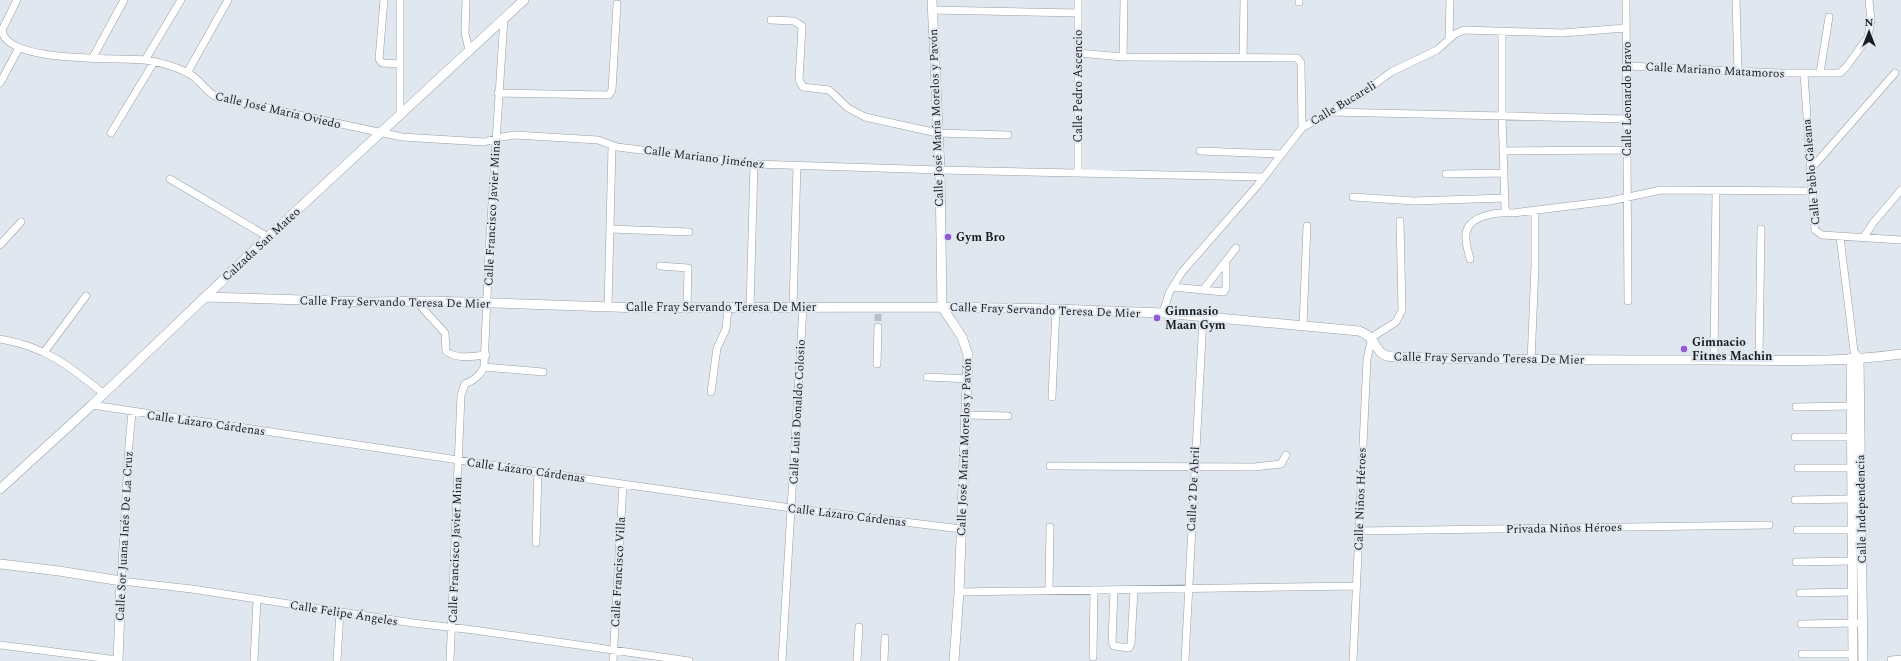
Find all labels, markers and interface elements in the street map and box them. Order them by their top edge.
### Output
north arrow [1849,12,1889,52]
text: N [1865,14,1874,31]
street label: Calle José María Morelos y Pavón [924,29,949,207]
street label: Calle Pedro Ascencio [1069,29,1088,143]
street label: Calle Leonardo Bravo [1618,42,1637,156]
street label: Calle Mariano Matamoros [1645,57,1785,84]
street label: Calle Bucareli [1306,76,1380,131]
street label: Calle José María Oviedo [213,87,343,134]
street label: Calle Pablo Galeana [1797,118,1826,226]
street label: Calle Francisco Javier Mina [479,139,506,287]
street label: Calle Mariano Jiménez [642,141,765,174]
street label: Calzada San Mateo [218,203,305,286]
place label: Gym Bro [956,228,1006,247]
marker: Gym Bro [943,232,953,242]
street label: Calle Fray Servando Teresa De Mier [299,291,491,314]
street label: Calle Fray Servando Teresa De Mier [626,298,817,317]
street label: Calle Fray Servando Teresa De Mier [949,298,1141,323]
place label: Gimnasio Maan Gym [1165,302,1226,335]
marker: Gimnasio Maan Gym [1152,313,1162,323]
place label: Gimnacio Fitnes Machin [1692,333,1773,366]
street label: Calle Luis Donaldo Colosio [784,339,811,485]
marker: Gimnacio Fitnes Machin [1679,344,1689,354]
street label: Calle Fray Servando Teresa De Mier [1393,347,1585,370]
street label: Calle José María Morelos y Pavón [952,358,977,536]
street label: Calle Lázaro Cárdenas [145,406,266,441]
street label: Calle 2 De Abril [1182,446,1205,532]
street label: Calle Niños Héroes [1349,447,1372,551]
street label: Calle Sor Juana Inés De La Cruz [111,450,138,622]
street label: Calle Lázaro Cárdenas [465,453,586,488]
street label: Calle Independencia [1851,454,1872,564]
street label: Calle Francisco Javier Mina [443,476,468,623]
street label: Calle Lázaro Cárdenas [786,499,907,532]
street label: Calle Francisco Villa [606,516,631,628]
street label: Privada Niños Héroes [1506,518,1622,539]
street label: Calle Felipe Ángeles [289,596,399,631]

